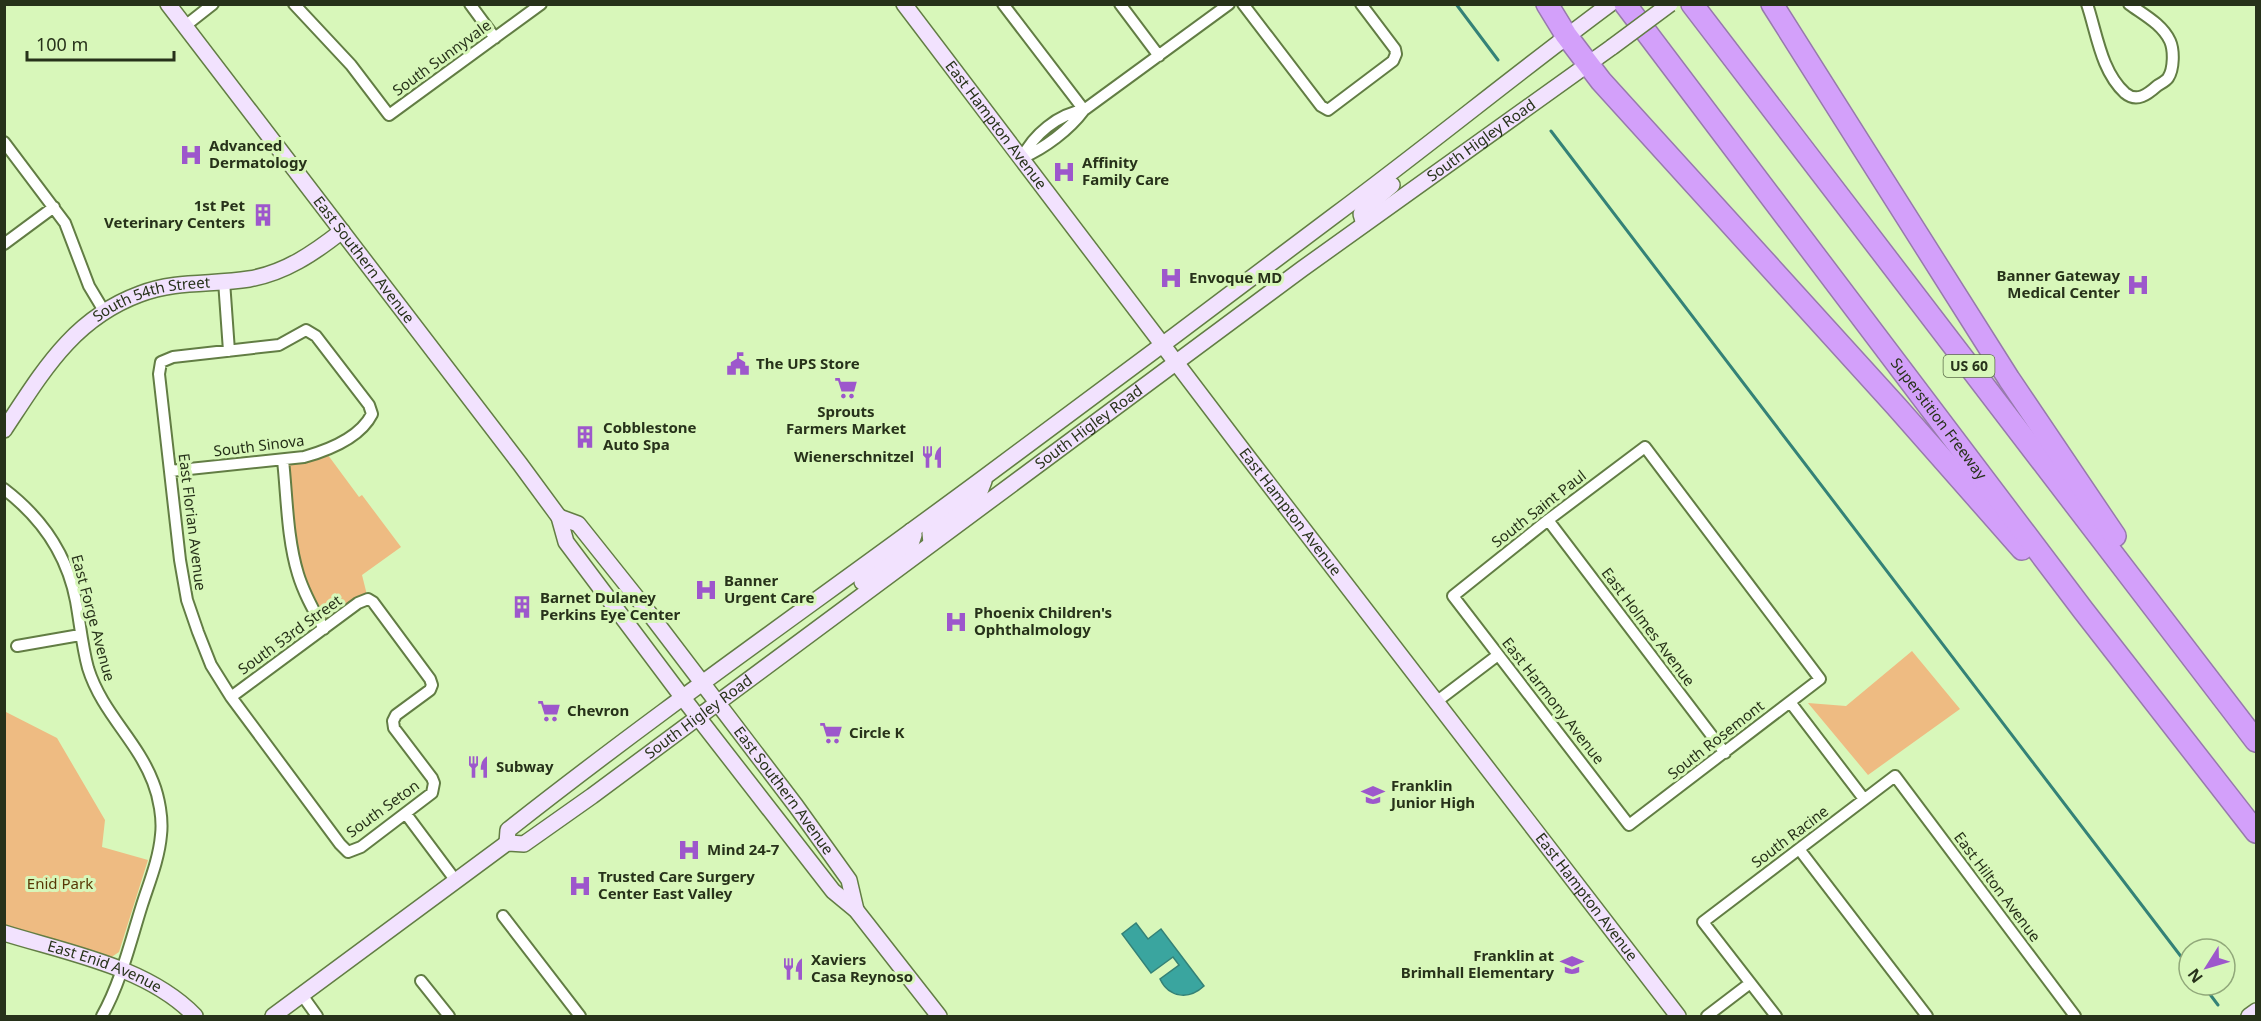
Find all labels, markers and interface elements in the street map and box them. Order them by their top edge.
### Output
street label: South Sunnyvale [388,15,495,100]
scale bar [27,24,174,62]
text: 100 m [36,32,88,56]
street label: East Hampton Avenue [941,56,1052,193]
street label: South Higley Road [1422,94,1539,186]
place label: Advanced Dermatology [209,135,307,172]
hospital icon: Advanced Dermatology [178,142,204,168]
place label: Affinity Family Care [1082,152,1169,189]
hospital icon: Affinity Family Care [1051,159,1077,185]
street label: East Southern Avenue [309,191,420,327]
place label: 1st Pet Veterinary Centers [104,195,245,232]
building icon: 1st Pet Veterinary Centers [250,202,276,228]
hospital icon: Envoque MD [1158,265,1184,291]
place label: Banner Gateway Medical Center [1997,265,2120,302]
place label: Envoque MD [1189,267,1282,287]
street label: South 54th Street [88,272,211,326]
hospital icon: Banner Gateway Medical Center [2125,272,2151,298]
public building icon: The UPS Store [725,351,751,377]
place label: The UPS Store [756,353,860,373]
street label: Superstition Freeway [1887,353,1992,483]
road number: US 60 [1944,355,1994,377]
supermarket icon: Sprouts Farmers Market [833,375,859,401]
street label: South Higley Road [1030,380,1146,473]
place label: Sprouts Farmers Market [786,401,907,438]
place label: Cobblestone Auto Spa [603,417,697,454]
building icon: Cobblestone Auto Spa [572,424,598,450]
street label: South Sinova [212,430,305,460]
street label: East Hampton Avenue [1235,443,1346,579]
restaurant icon: Wienerschnitzel [919,444,945,470]
place label: Wienerschnitzel [794,446,914,466]
street label: East Florian Avenue [175,452,211,592]
street label: South Saint Paul [1487,465,1590,551]
street label: East Forge Avenue [67,552,121,683]
street label: East Holmes Avenue [1598,563,1700,690]
place label: Banner Urgent Care [724,570,815,607]
hospital icon: Banner Urgent Care [693,577,719,603]
place label: Barnet Dulaney Perkins Eye Center [540,587,681,624]
street label: South 53rd Street [234,590,346,678]
building icon: Barnet Dulaney Perkins Eye Center [509,594,535,620]
place label: Phoenix Children's Ophthalmology [974,602,1112,639]
hospital icon: Phoenix Children's Ophthalmology [943,609,969,635]
street label: East Harmony Avenue [1498,633,1610,768]
street label: South Higley Road [640,670,756,763]
street label: South Rosemont [1663,695,1768,783]
supermarket icon: Chevron [536,698,562,724]
place label: Chevron [567,700,629,720]
supermarket icon: Circle K [818,720,844,746]
street label: East Southern Avenue [730,722,839,858]
place label: Circle K [849,722,905,742]
restaurant icon: Subway [465,754,491,780]
place label: Subway [496,756,554,776]
street label: South Seton [342,775,423,841]
place label: Franklin Junior High [1389,775,1475,812]
school or university icon: Franklin Junior High [1360,782,1386,808]
street label: South Racine [1747,801,1832,872]
street label: East Hilton Avenue [1950,827,2046,945]
street label: East Hampton Avenue [1532,828,1643,965]
hospital icon: Mind 24-7 [676,837,702,863]
place label: Mind 24-7 [707,839,780,859]
place label: Trusted Care Surgery Center East Valley [598,866,755,903]
park label: Enid Park [27,873,93,893]
hospital icon: Trusted Care Surgery Center East Valley [567,873,593,899]
street label: East Enid Avenue [45,935,166,996]
north arrow [2177,937,2237,997]
place label: Franklin at Brimhall Elementary [1401,945,1554,982]
place label: Xaviers Casa Reynoso [811,949,913,986]
school or university icon: Franklin at Brimhall Elementary [1559,952,1585,978]
restaurant icon: Xaviers Casa Reynoso [780,956,806,982]
text: N [2182,964,2208,988]

